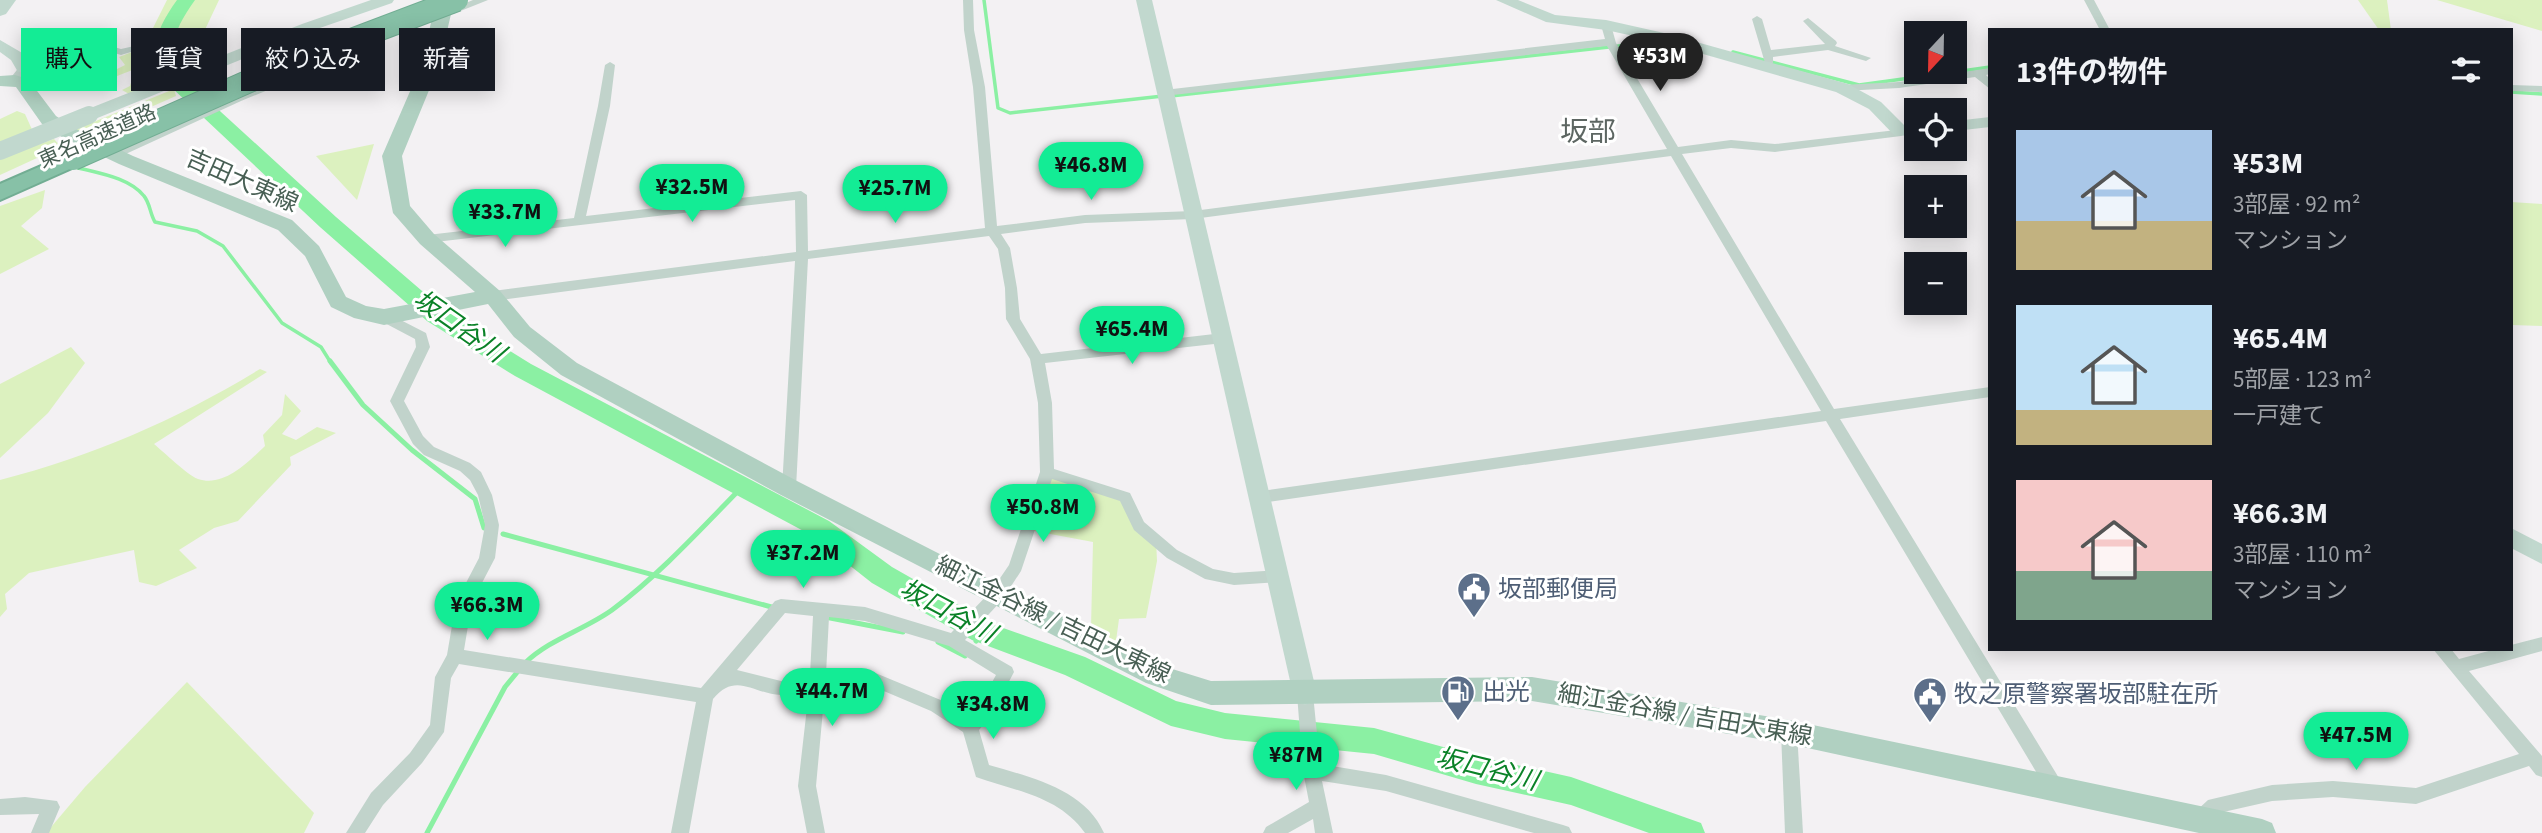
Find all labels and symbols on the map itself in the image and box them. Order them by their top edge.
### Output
north arrow [1904,21,1967,84]
pin: ¥53M [1619,34,1701,93]
street label: 東名高速道路 [33,97,161,175]
district label: 坂部 [1560,112,1616,152]
street label: 吉田大東線 [180,141,304,221]
pin: ¥46.8M [1034,142,1148,202]
pin: ¥32.5M [635,164,749,224]
pin: ¥25.7M [838,166,952,225]
pin: ¥33.7M [448,190,562,249]
water label: 坂口谷川 [406,281,515,373]
pin: ¥65.4M [1075,306,1189,366]
pin: ¥50.8M [986,484,1100,544]
pin: ¥37.2M [746,530,860,590]
street label: 細江金谷線 / 吉田大東線 [929,548,1177,692]
water label: 坂口谷川 [893,570,1005,653]
public building icon: 坂部郵便局 [1455,570,1493,619]
place label: 坂部郵便局 [1498,572,1618,607]
pin: ¥66.3M [430,582,544,642]
pin: ¥44.7M [775,668,889,728]
fuel station icon: 出光 [1439,673,1477,722]
place label: 出光 [1482,675,1530,710]
street label: 細江金谷線 / 吉田大東線 [1555,675,1815,755]
public building icon: 牧之原警察署坂部駐在所 [1911,675,1949,724]
place label: 牧之原警察署坂部駐在所 [1954,677,2218,712]
pin: ¥34.8M [936,682,1050,741]
pin: ¥47.5M [2299,712,2413,772]
pin: ¥87M [1255,732,1337,792]
water label: 坂口谷川 [1432,738,1545,800]

